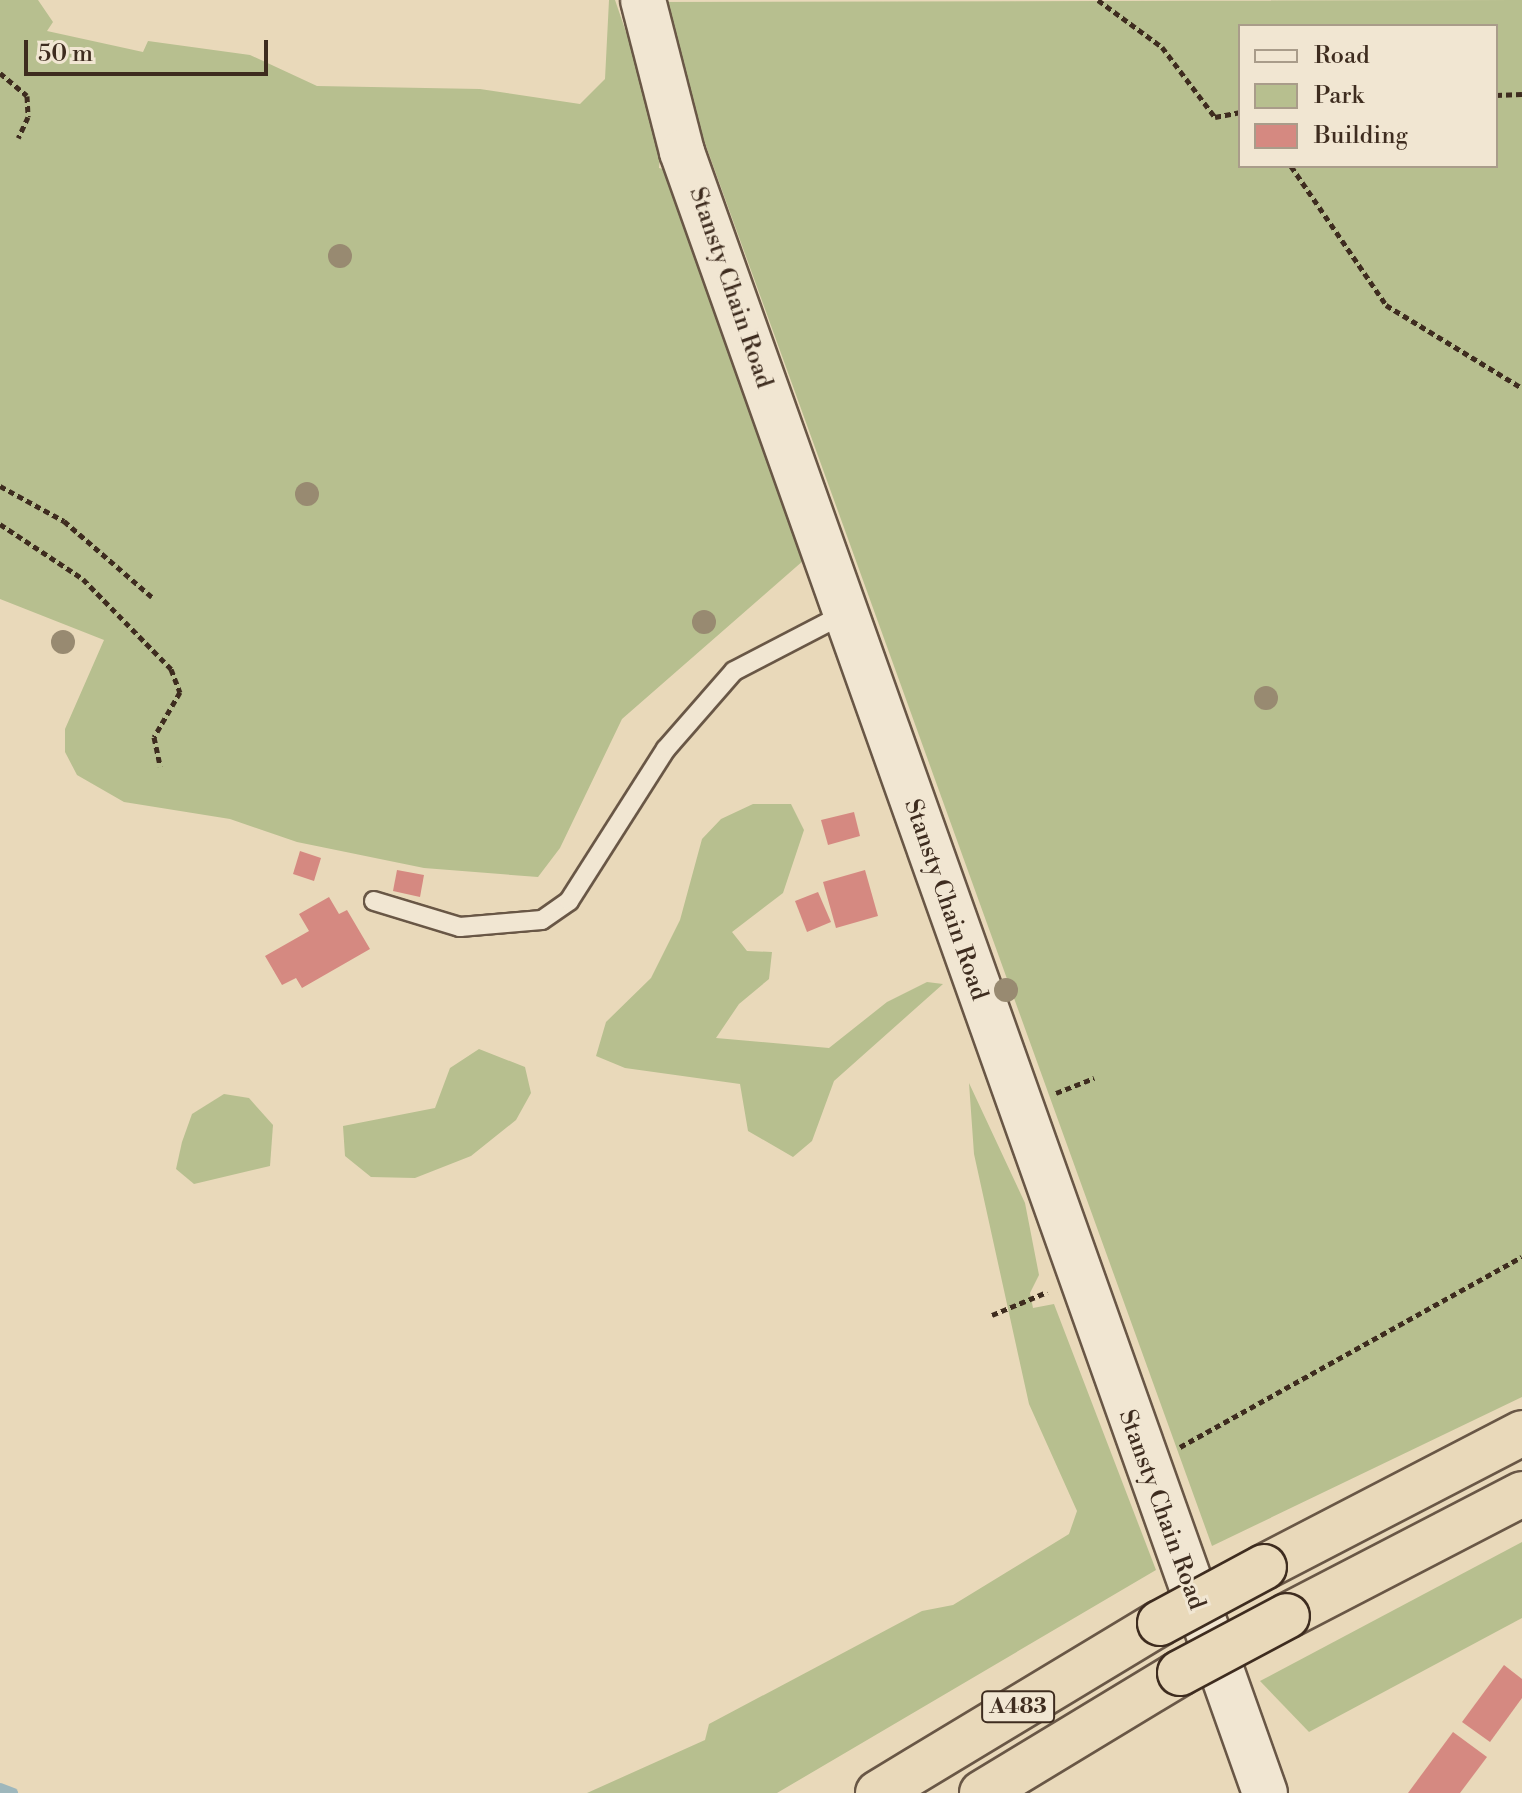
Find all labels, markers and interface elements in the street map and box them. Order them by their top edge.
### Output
scale bar [28,24,272,74]
legend [1238,24,1498,168]
text: 50 m [38,39,93,69]
text: Road [1314,41,1370,71]
text: Park [1314,81,1364,111]
text: Building [1314,121,1408,151]
street label: Stansty Chain Road [682,184,778,392]
street label: Stansty Chain Road [897,796,993,1004]
street label: Stansty Chain Road [1111,1406,1211,1614]
road number: A483 [980,1689,1056,1725]

